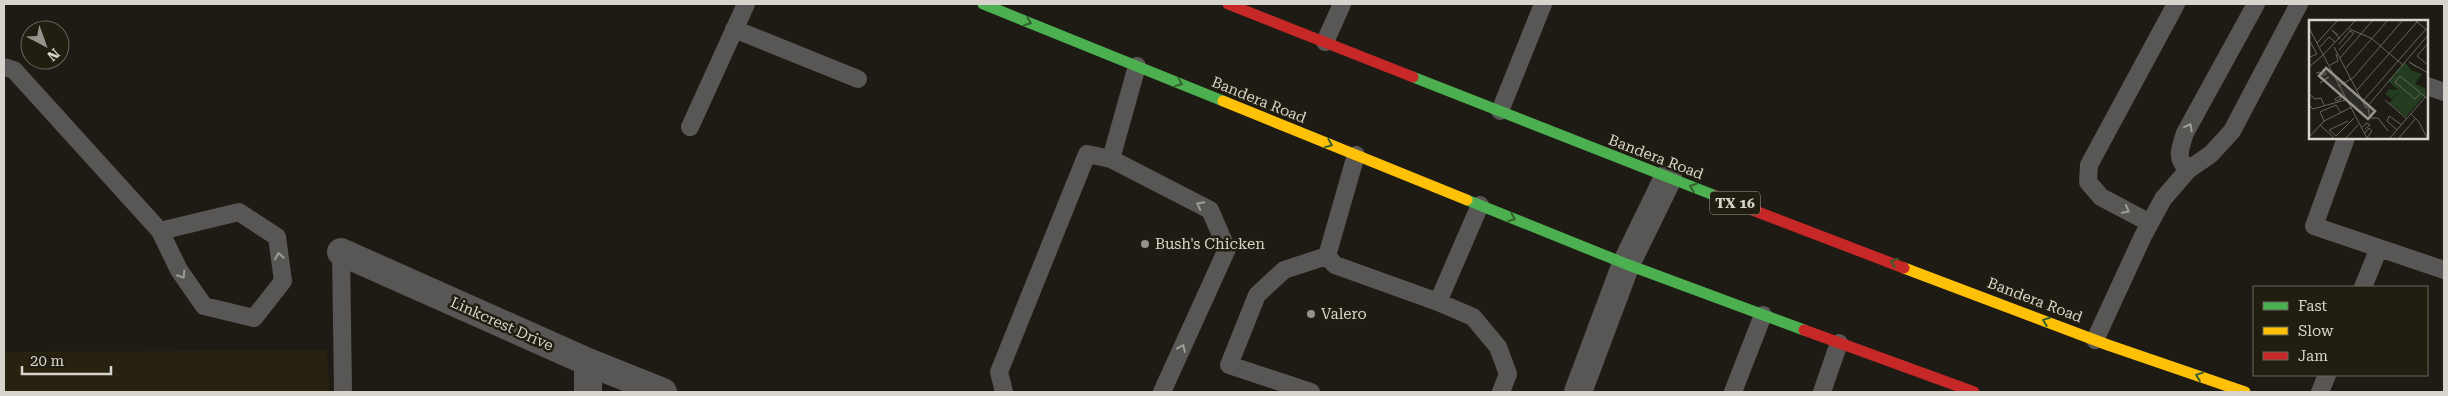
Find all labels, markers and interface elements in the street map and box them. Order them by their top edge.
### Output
one-way arrow [1023,16,1032,26]
north arrow [20,20,70,70]
inset map [2309,20,2428,139]
text: N [44,45,63,65]
street label: Bandera Road [1209,73,1309,127]
one-way arrow [1174,77,1183,87]
one-way arrow [2183,123,2193,132]
street label: Bandera Road [1606,131,1706,184]
one-way arrow [1324,138,1333,149]
one-way arrow [1689,183,1698,193]
road number: TX 16 [1710,192,1760,214]
one-way arrow [1196,201,1205,211]
one-way arrow [2120,204,2129,214]
one-way arrow [1507,212,1516,223]
place label: Bush's Chicken [1155,235,1265,253]
marker: Bush's Chicken [1139,238,1151,250]
one-way arrow [275,252,285,260]
one-way arrow [1891,258,1899,268]
one-way arrow [176,269,185,278]
street label: Bandera Road [1985,274,2085,327]
legend [2253,286,2428,376]
street label: Linkcrest Drive [448,293,556,355]
text: Fast [2298,297,2328,315]
place label: Valero [1321,305,1367,323]
marker: Valero [1305,308,1317,320]
one-way arrow [2042,317,2051,327]
text: Slow [2298,322,2334,340]
scale bar [22,344,111,376]
one-way arrow [1175,344,1186,353]
text: Jam [2298,347,2328,365]
text: 20 m [30,352,65,370]
one-way arrow [2195,372,2203,382]

